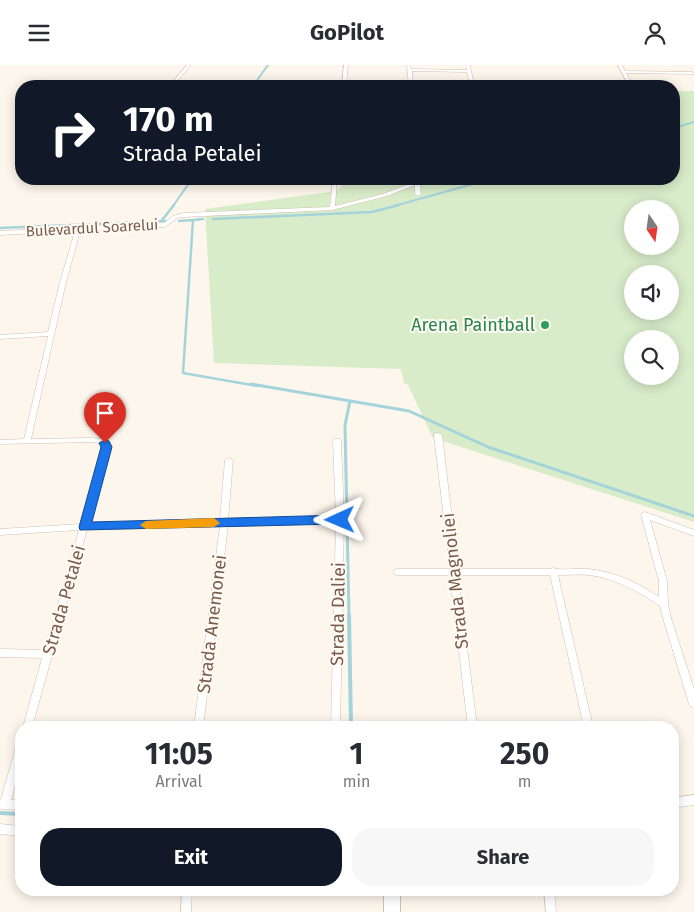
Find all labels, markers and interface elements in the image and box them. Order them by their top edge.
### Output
icon: menu [25,19,53,47]
text: GoPilot [310,19,384,46]
icon: person [641,19,669,47]
text: 170 m [123,98,214,140]
icon: right [40,100,105,165]
text: Strada Petalei [123,140,262,167]
north arrow [624,200,679,255]
map controls [624,200,679,385]
street label: Bulevardul Soarelui [25,216,159,240]
button: sound [624,265,679,320]
place label: Arena Paintball [411,314,535,336]
marker: Arena Paintball [539,319,551,331]
button: search [624,330,679,385]
pin [84,392,126,443]
icon: arrive [91,399,119,427]
position arrow [313,493,365,545]
street label: Strada Magnoliei [437,512,473,650]
street label: Strada Petalei [38,542,90,658]
street label: Strada Anemonei [193,553,231,695]
street label: Strada Daliei [326,562,350,666]
text: 11:05 [145,736,213,772]
text: 1 [350,736,363,772]
text: 250 [500,736,549,772]
text: Arrival [155,772,202,791]
text: min [343,772,370,791]
text: m [518,772,531,791]
button: Exit [40,828,342,886]
button: Share [352,828,654,886]

